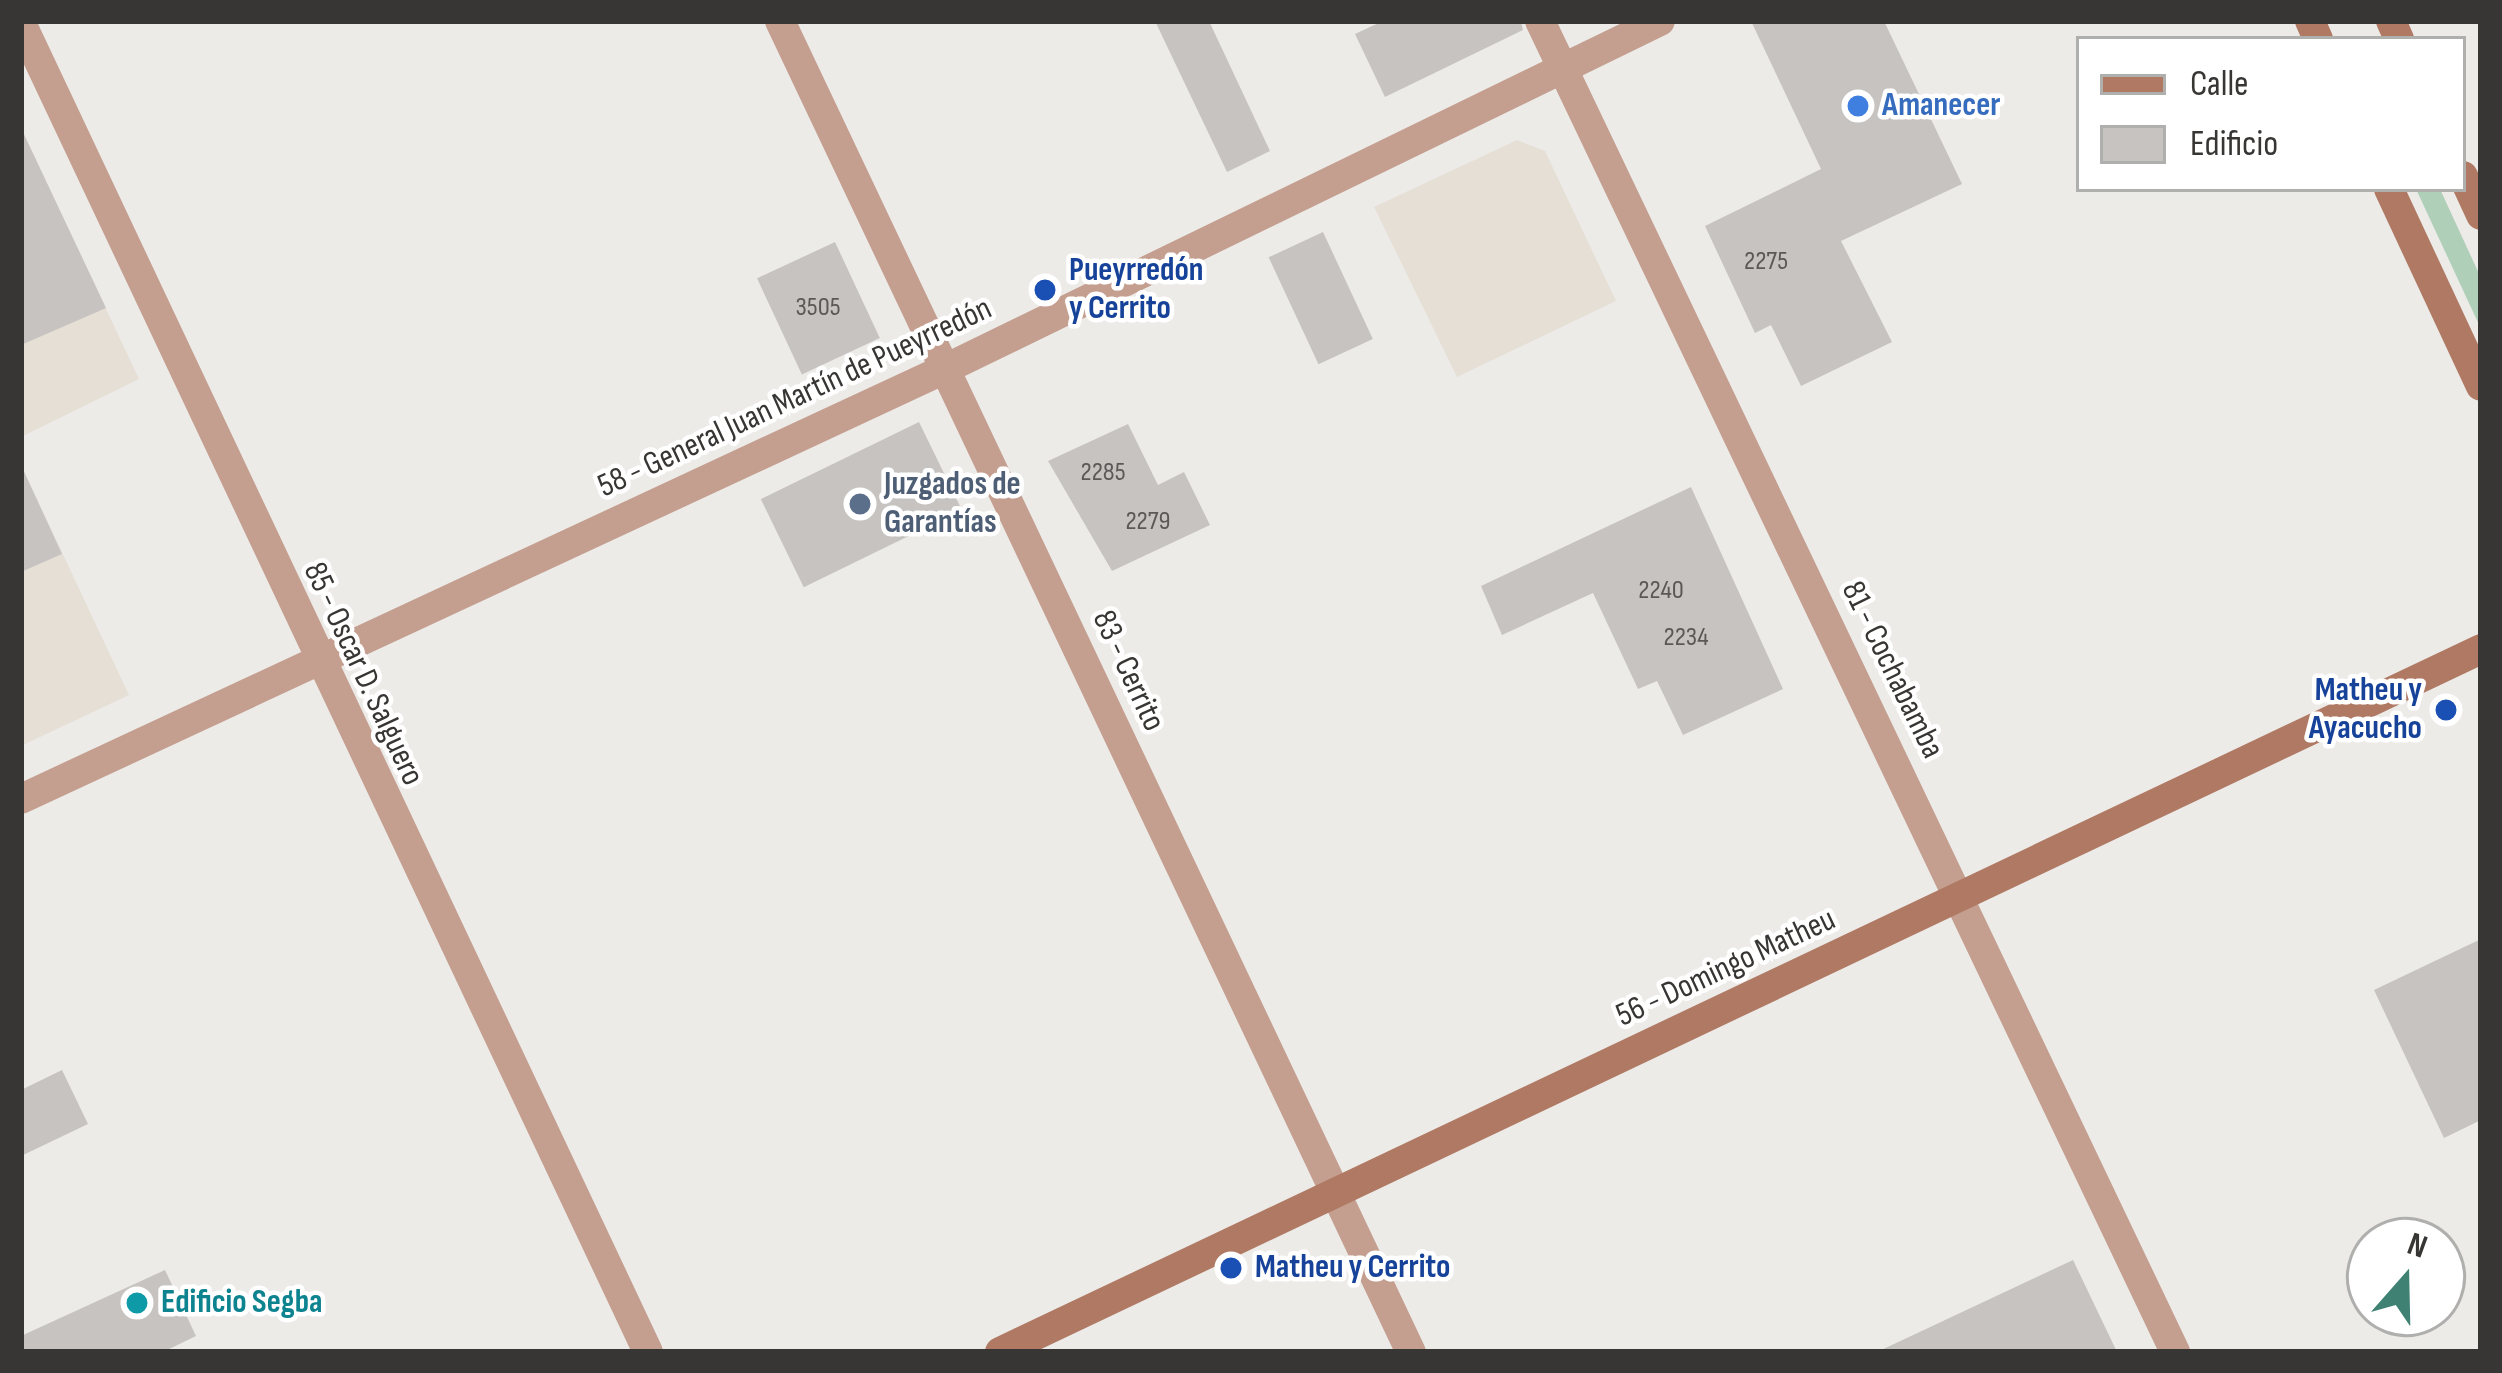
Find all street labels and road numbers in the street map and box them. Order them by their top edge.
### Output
street label: 58 - General Juan Martín de Pueyrredón [592,289,998,507]
street label: 85 - Oscar D. Salguero [294,556,432,792]
street label: 81 - Cochabamba [1832,575,1952,765]
street label: 83 - Cerrito [1083,604,1173,738]
street label: 56 - Domingo Matheu [1610,900,1842,1036]

